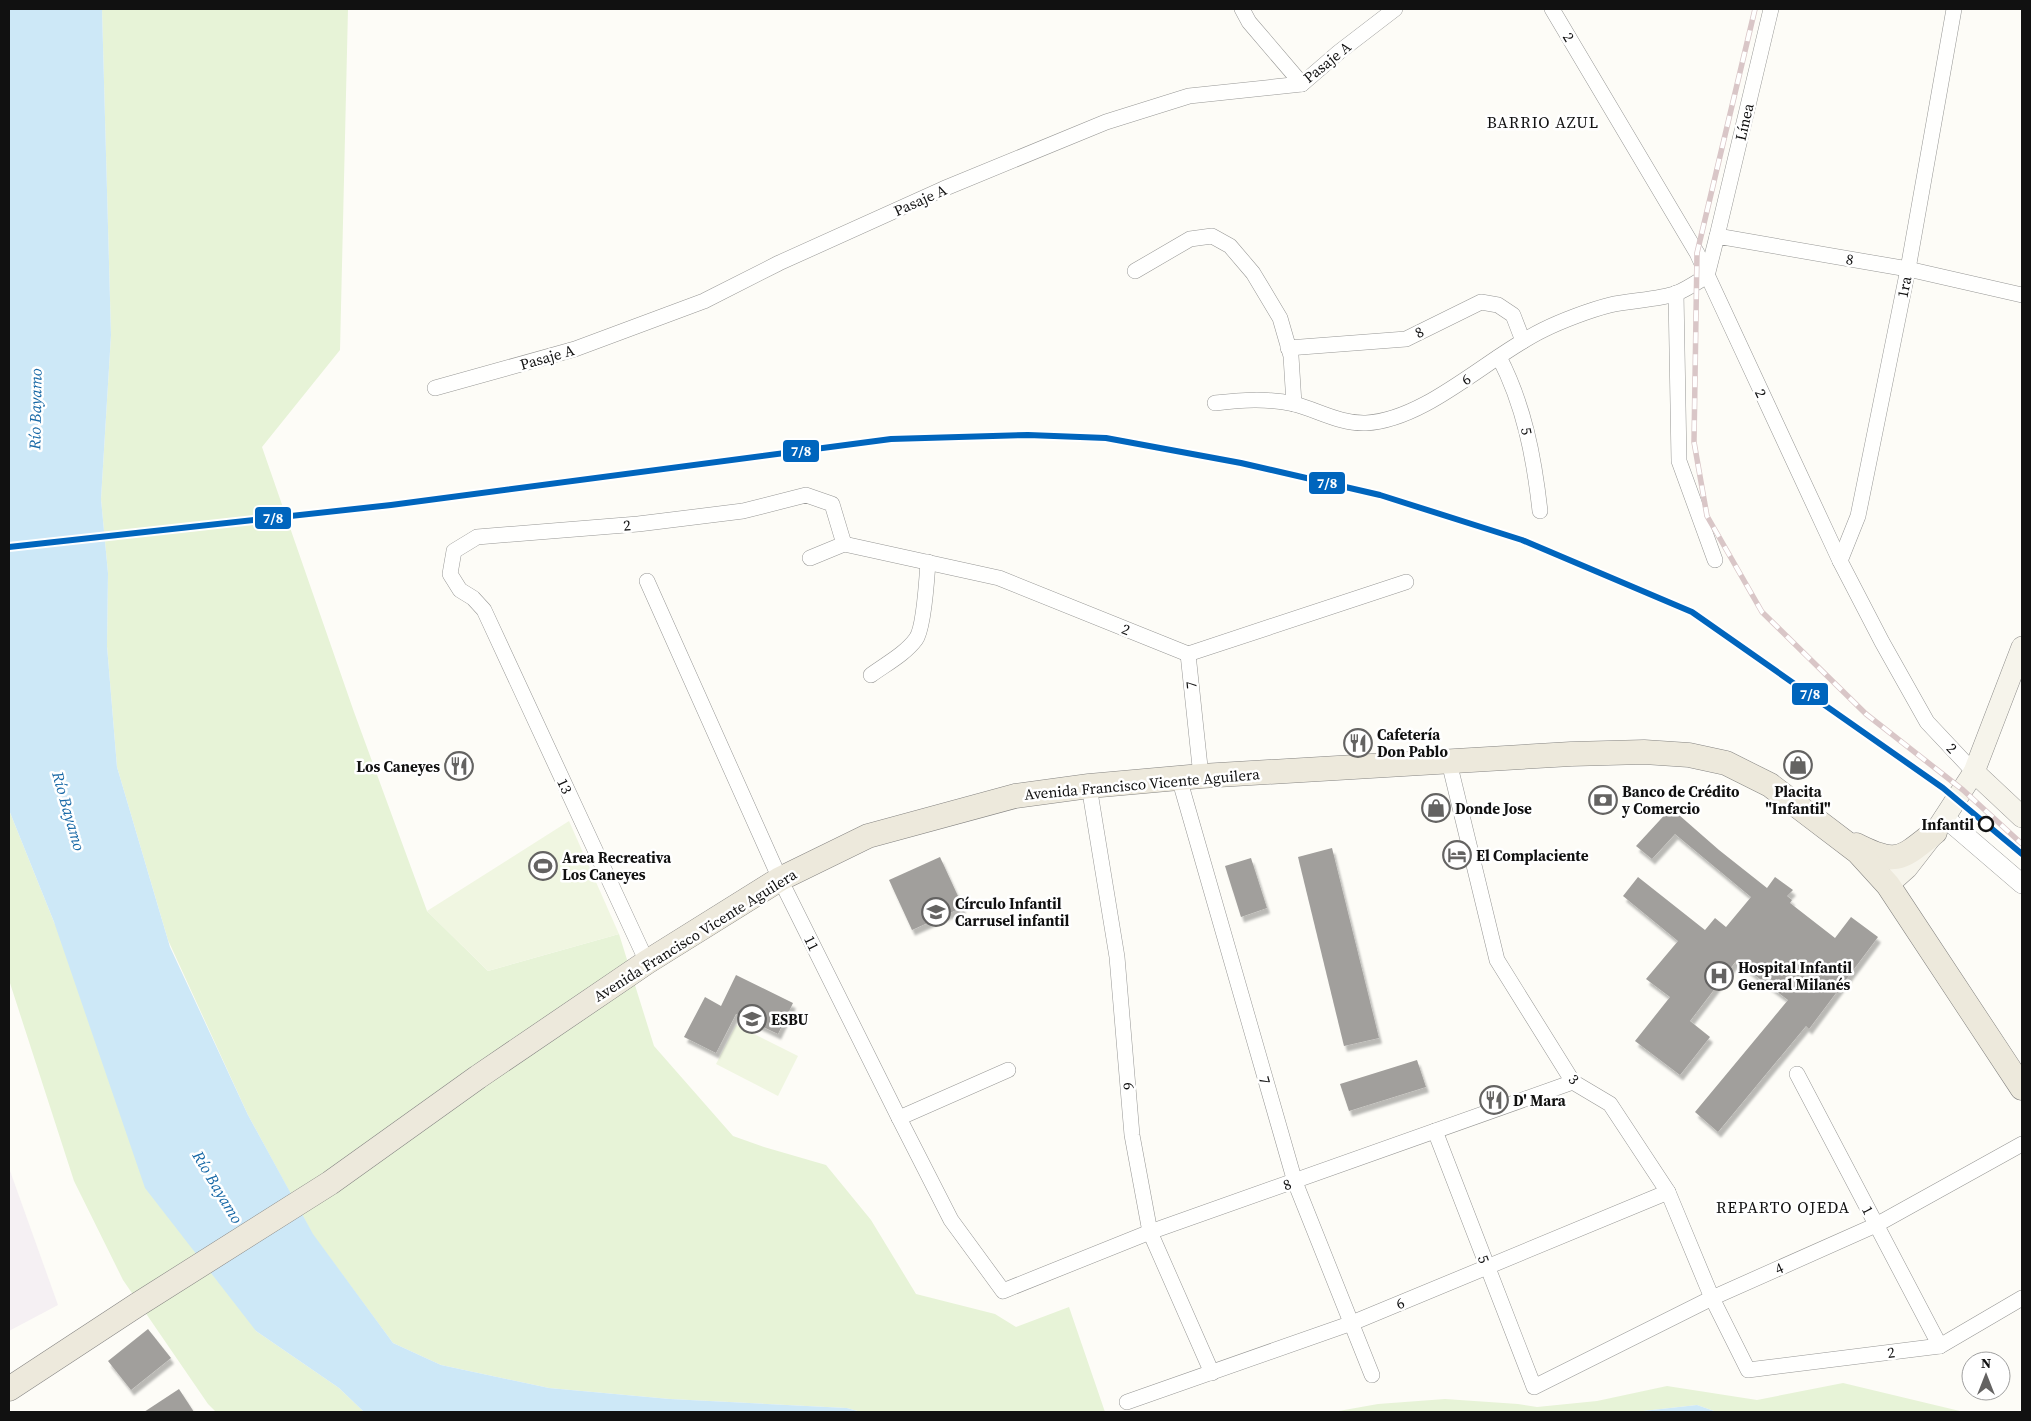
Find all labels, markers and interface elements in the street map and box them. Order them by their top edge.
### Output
street label: 2 [1558,28,1580,46]
street label: Pasaje A [1299,36,1355,88]
street label: Línea [1730,101,1759,143]
district label: BARRIO AZUL [1487,111,1599,133]
street label: Pasaje A [890,179,950,221]
street label: 8 [1844,248,1856,270]
street label: 1ra [1892,274,1916,299]
street label: 8 [1411,321,1427,343]
street label: Pasaje A [517,339,577,375]
water label: Río Bayamo [23,368,47,451]
street label: 6 [1457,368,1475,390]
street label: 2 [1750,385,1772,401]
street label: 5 [1516,425,1538,437]
line badge: 7/8 [782,439,820,463]
text: 7/8 [791,441,811,461]
line badge: 7/8 [1308,471,1346,495]
text: 7/8 [1317,473,1337,493]
line badge: 7/8 [254,506,292,530]
text: 7/8 [263,508,283,528]
street label: 2 [622,514,632,536]
street label: 2 [1119,618,1133,640]
street label: 7 [1180,680,1202,690]
line badge: 7/8 [1791,682,1829,706]
text: 7/8 [1800,684,1820,704]
place label: Cafetería Don Pablo [1377,724,1448,762]
restaurant icon: Cafetería Don Pablo [1343,728,1373,758]
street label: 2 [1942,738,1962,758]
shop icon: Placita "Infantil" [1783,750,1813,780]
restaurant icon: Los Caneyes [444,751,474,781]
place label: Los Caneyes [356,756,440,777]
street label: Avenida Francisco Vicente Aguilera [1023,763,1261,805]
water label: Río Bayamo [47,768,91,853]
street label: 13 [552,775,578,797]
place label: Banco de Crédito y Comercio [1621,781,1740,819]
place label: Placita "Infantil" [1765,781,1831,819]
bank icon: Banco de Crédito y Comercio [1588,785,1618,815]
shop icon: Donde Jose [1421,793,1451,823]
place label: Donde Jose [1455,798,1532,819]
place label: Infantil [1921,814,1974,835]
marker: Infantil [1978,816,1994,832]
hotel icon: El Complaciente [1442,840,1472,870]
place label: El Complaciente [1476,845,1589,866]
place label: Area Recreativa Los Caneyes [562,847,672,885]
sports icon: Area Recreativa Los Caneyes [528,851,558,881]
street label: Avenida Francisco Vicente Aguilera [589,863,801,1006]
place label: Círculo Infantil Carrusel infantil [955,893,1069,931]
school or university icon: Círculo Infantil Carrusel infantil [921,897,951,927]
street label: 11 [799,932,825,954]
place label: Hospital Infantil General Milanés [1738,957,1852,995]
hospital icon: Hospital Infantil General Milanés [1704,961,1734,991]
school or university icon: ESBU [737,1004,767,1034]
place label: ESBU [771,1009,808,1030]
street label: 3 [1564,1069,1584,1089]
street label: 7 [1254,1073,1276,1087]
street label: 9 [1117,1081,1139,1091]
restaurant icon: D' Mara [1479,1085,1509,1115]
place label: D' Mara [1513,1090,1567,1111]
water label: Río Bayamo [187,1146,248,1228]
street label: 8 [1280,1173,1294,1195]
district label: REPARTO OJEDA [1716,1196,1850,1218]
street label: 1 [1857,1202,1879,1218]
street label: 5 [1473,1252,1495,1266]
street label: 4 [1771,1257,1787,1279]
street label: 6 [1392,1292,1408,1314]
street label: 2 [1886,1341,1896,1363]
north arrow [1961,1351,2011,1401]
text: N [1981,1353,1991,1373]

